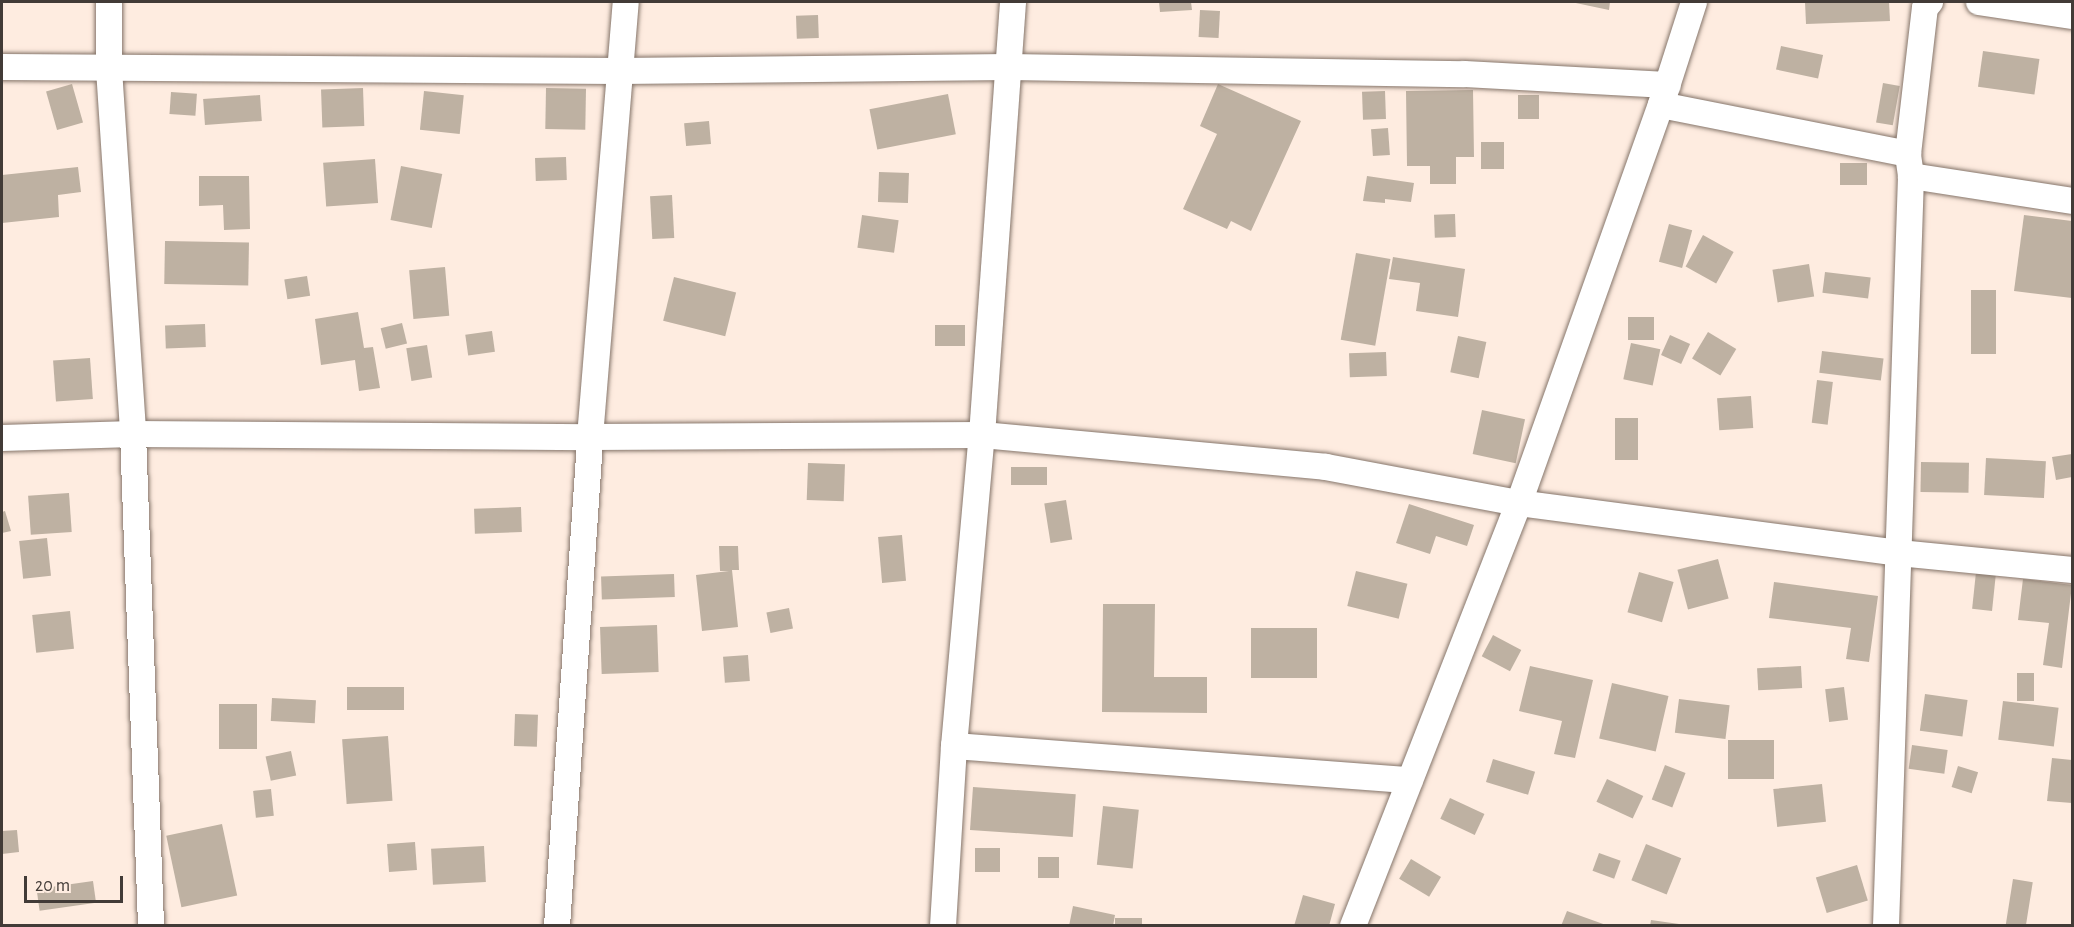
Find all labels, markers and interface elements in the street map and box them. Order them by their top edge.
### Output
scale bar [27,864,126,902]
text: 20 m [35,877,70,895]

